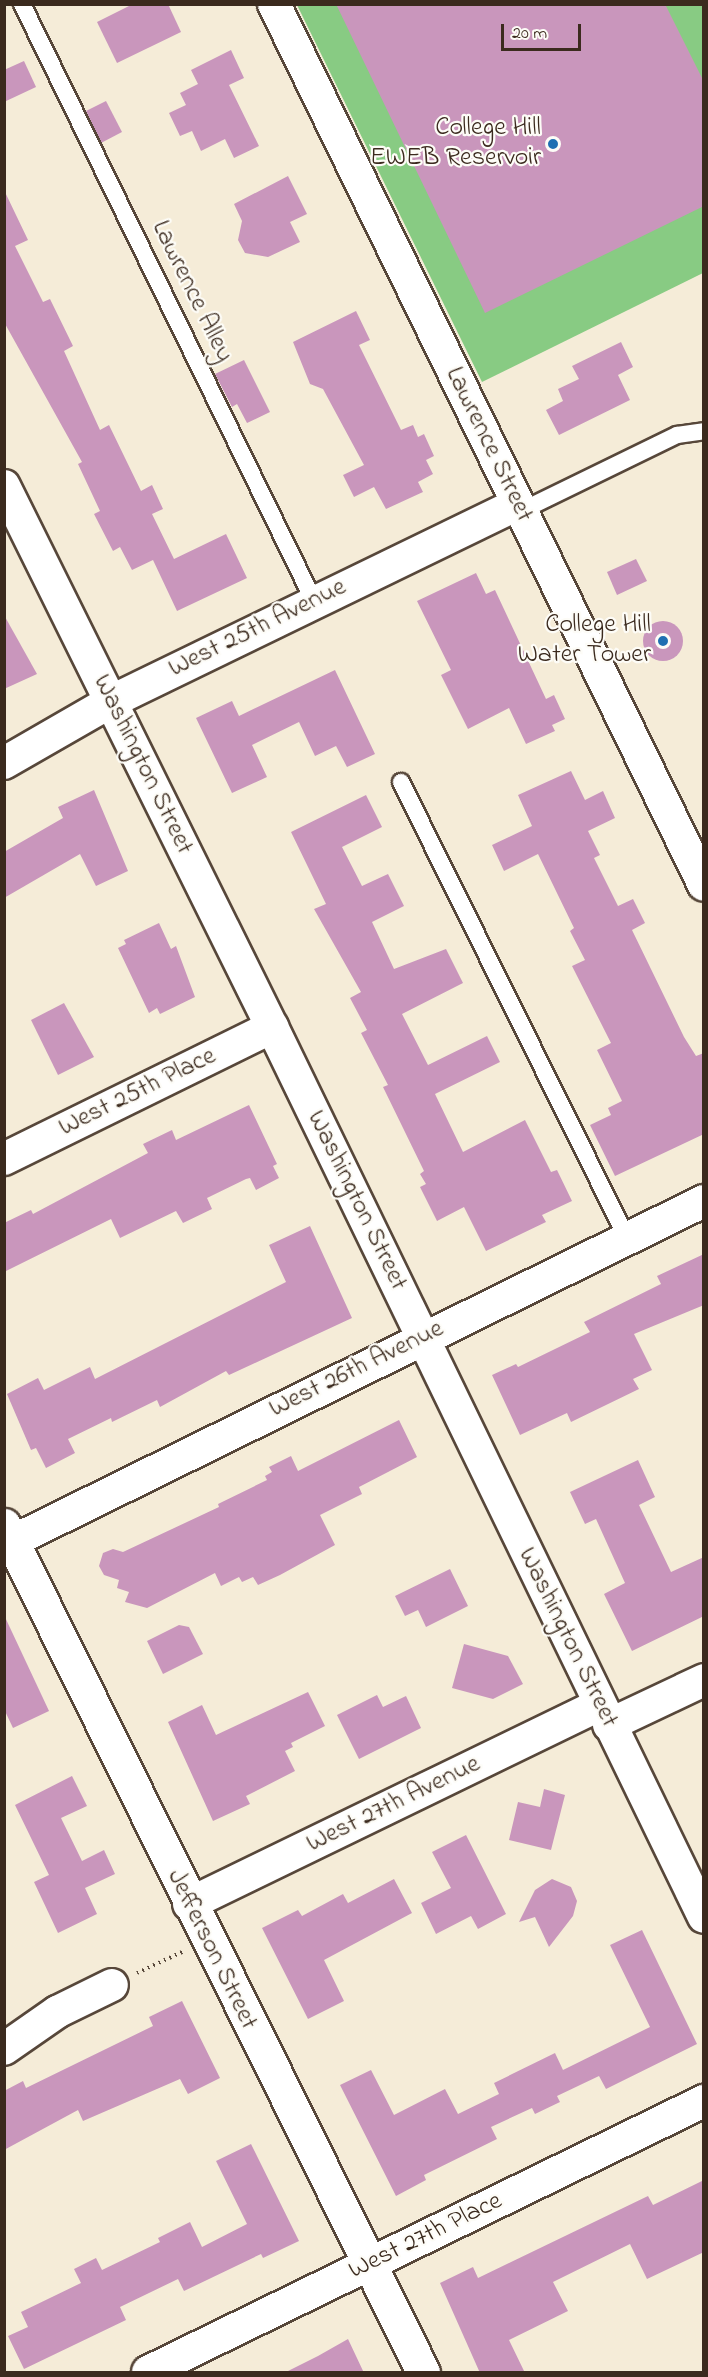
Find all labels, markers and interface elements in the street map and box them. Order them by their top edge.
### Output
scale bar [504,12,584,50]
text: 20 m [512,21,547,47]
place label: College Hill EWEB Reservoir [370,113,541,174]
marker: College Hill EWEB Reservoir [546,137,560,151]
street label: Lawrence Alley [143,216,239,368]
street label: Lawrence Street [437,362,539,528]
street label: West 25th Avenue [164,573,352,685]
place label: College Hill Water Tower [518,610,651,672]
marker: College Hill Water Tower [656,634,670,648]
street label: Washington Street [85,670,199,860]
street label: West 25th Place [54,1042,222,1144]
street label: Washington Street [299,1106,413,1296]
street label: West 26th Avenue [265,1314,449,1426]
street label: Washington Street [510,1543,624,1733]
street label: West 27th Avenue [302,1750,486,1860]
street label: Jefferson Street [159,1865,263,2035]
street label: West 27th Place [344,2186,508,2288]

